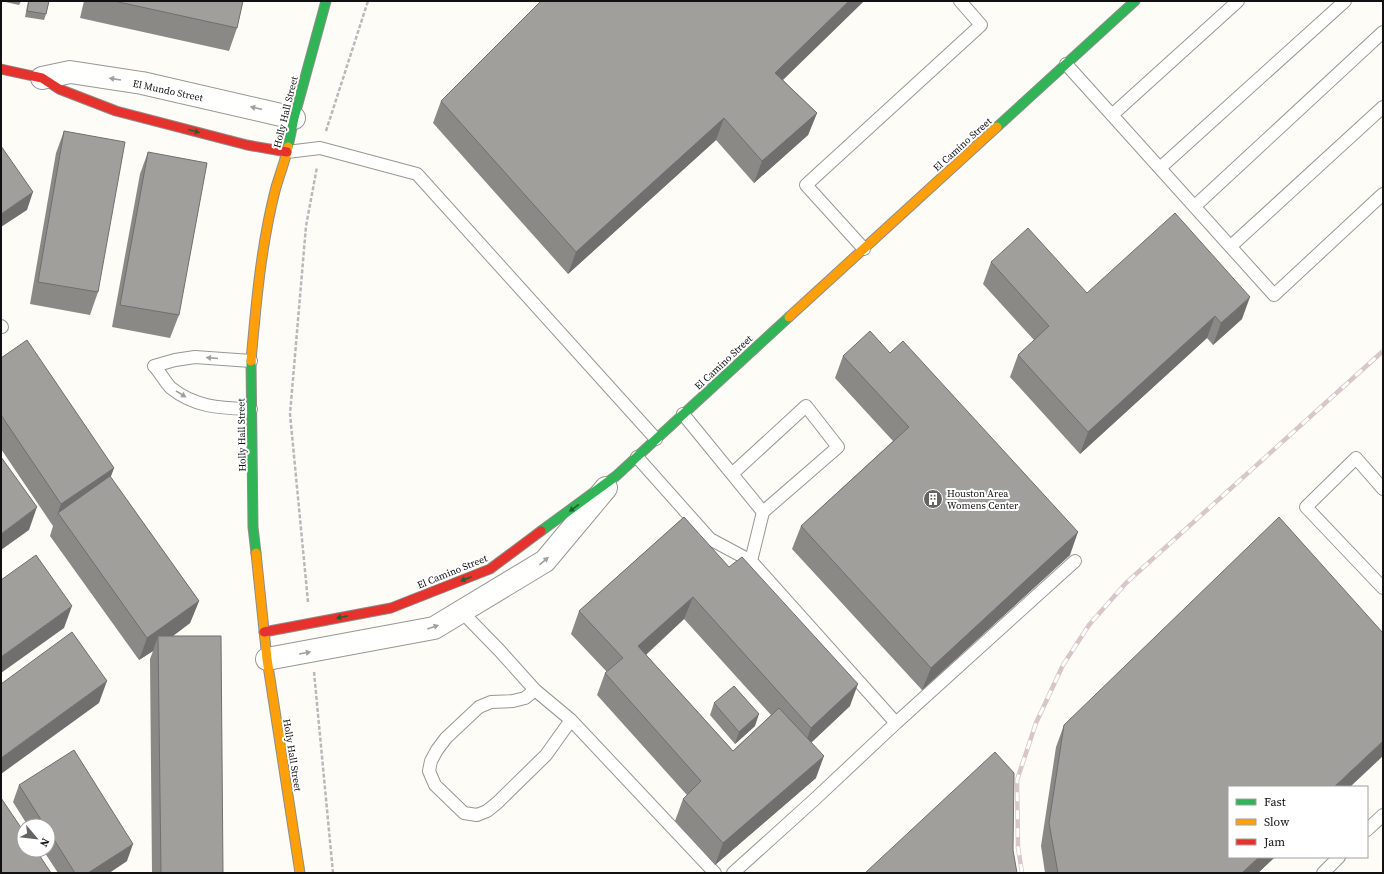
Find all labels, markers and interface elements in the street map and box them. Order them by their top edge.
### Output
street label: Holly Hall Street [270,74,301,149]
one-way arrow [109,76,121,82]
street label: El Mundo Street [132,77,205,104]
one-way arrow [250,105,262,111]
street label: El Camino Street [930,114,995,174]
one-way arrow [189,128,201,134]
street label: El Camino Street [692,332,756,392]
one-way arrow [206,354,218,361]
one-way arrow [175,390,187,397]
street label: Holly Hall Street [234,397,249,472]
place label: Houston Area Womens Center [947,487,1019,512]
building icon: Houston Area Womens Center [922,488,944,510]
one-way arrow [568,503,579,512]
street label: El Camino Street [415,551,490,591]
one-way arrow [538,556,549,565]
one-way arrow [459,576,471,582]
one-way arrow [336,614,348,620]
one-way arrow [427,624,439,630]
one-way arrow [299,649,311,655]
street label: Holly Hall Street [280,718,305,793]
legend [1228,786,1368,858]
text: Fast [1264,794,1286,810]
text: Slow [1264,814,1290,830]
north arrow [16,818,56,858]
text: Jam [1263,834,1285,850]
text: N [36,835,53,850]

